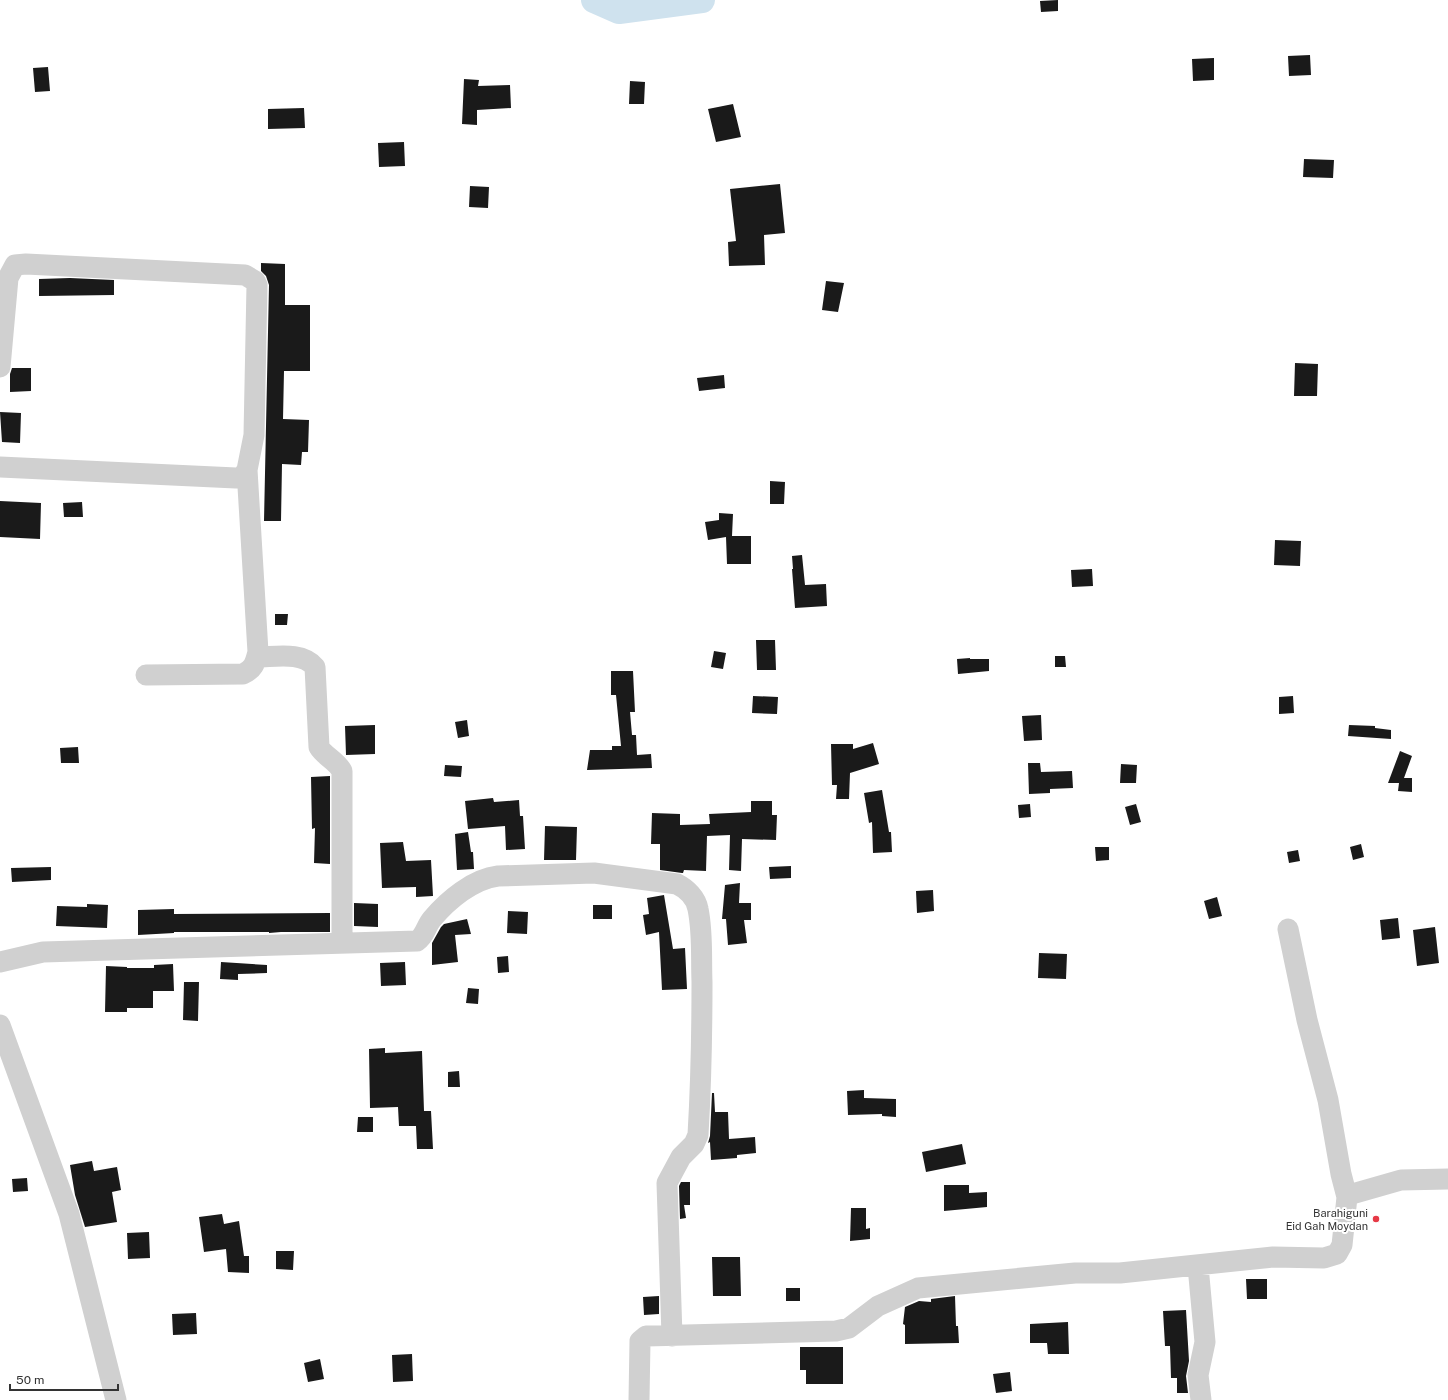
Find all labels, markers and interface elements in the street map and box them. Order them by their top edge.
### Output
place label: Barahiguni Eid Gah Moydan [1286,1207,1368,1232]
marker: Barahiguni Eid Gah Moydan [1371,1214,1381,1224]
scale bar [10,1366,118,1392]
text: 50 m [16,1373,44,1387]

